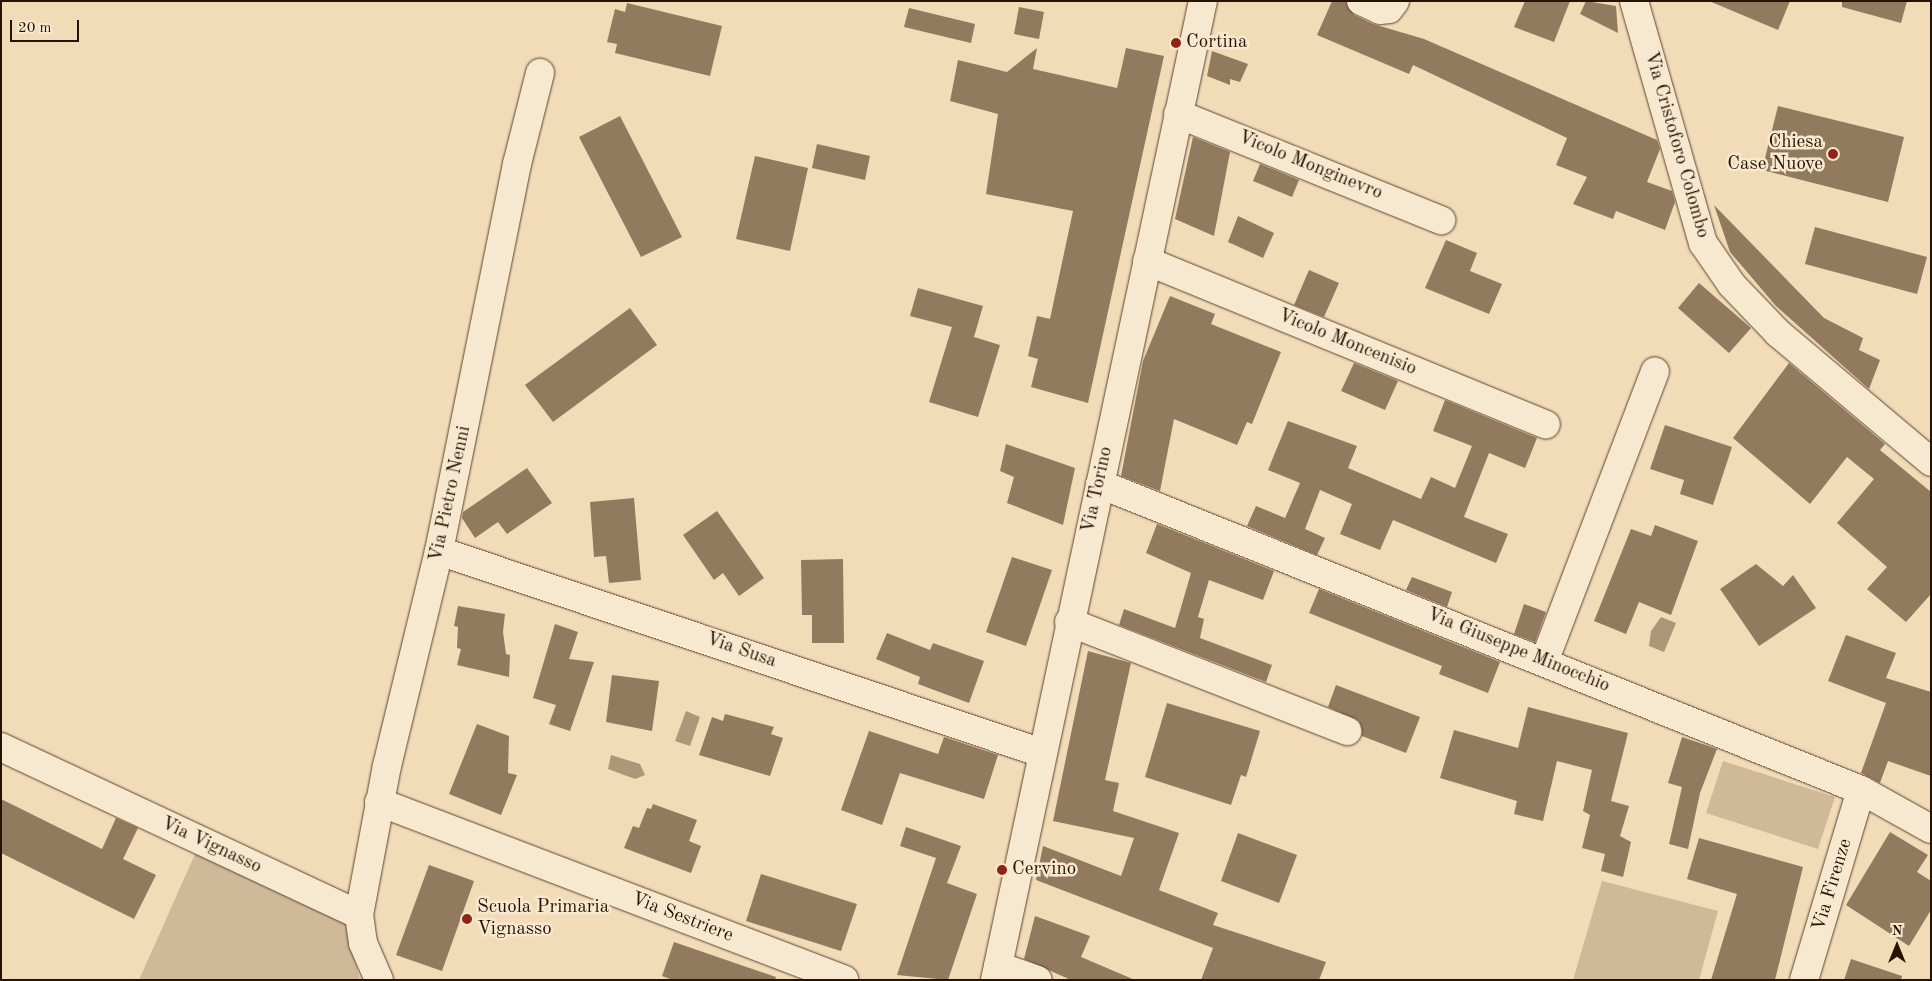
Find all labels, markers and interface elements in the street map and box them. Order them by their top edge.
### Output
scale bar [12,10,81,42]
text: 20 m [18,21,52,36]
place label: Cortina [1186,32,1247,54]
marker: Cortina [1170,37,1182,49]
street label: Via Cristoforo Colombo [1638,49,1714,241]
street label: Vicolo Monginevro [1234,127,1386,205]
place label: Chiesa Case Nuove [1727,132,1823,176]
marker: Chiesa Case Nuove [1827,148,1839,160]
street label: Vicolo Moncenisio [1274,305,1420,381]
street label: Via Pietro Nenni [425,424,477,564]
street label: Via Torino [1078,445,1118,535]
street label: Via Giuseppe Minocchio [1423,604,1613,698]
street label: Via Susa [703,628,779,674]
street label: Via Vignasso [157,813,265,879]
street label: Via Firenze [1808,836,1858,934]
place label: Cervino [1012,859,1076,881]
marker: Cervino [996,864,1008,876]
street label: Via Sestriere [628,888,736,948]
place label: Scuola Primaria Vignasso [477,897,609,941]
marker: Scuola Primaria Vignasso [461,913,473,925]
north arrow [1872,921,1922,971]
text: N [1892,924,1902,938]

